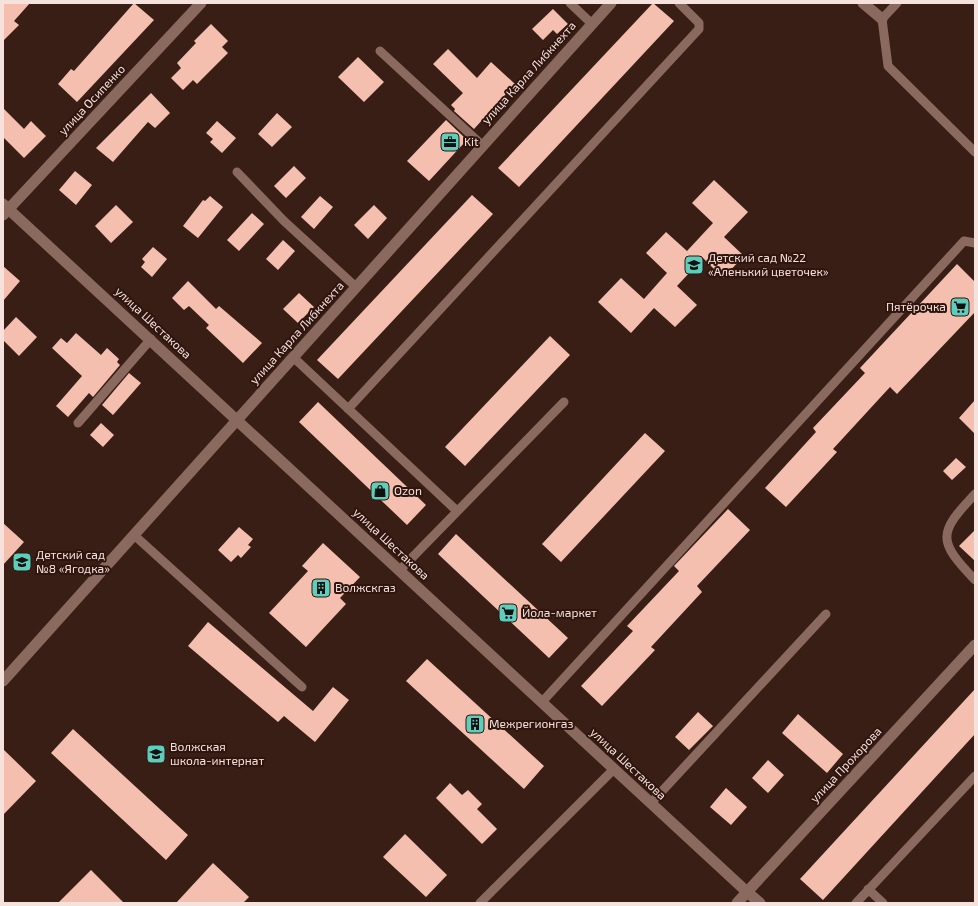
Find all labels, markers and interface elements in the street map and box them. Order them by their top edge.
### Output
street label: улица Карла Либкнехта [478,18,579,127]
street label: улица Осипенко [55,61,128,138]
office icon: Kit [439,131,461,153]
place label: Kit [464,134,479,148]
place label: Детский сад №22 «Аленький цветочек» [708,250,829,278]
school or university icon: Детский сад №22 «Аленький цветочек» [683,254,705,276]
street label: улица Карла Либкнехта [246,278,347,387]
street label: улица Шестакова [112,283,195,362]
supermarket icon: Пятёрочка [949,296,971,318]
place label: Пятёрочка [886,299,946,313]
shop icon: Ozon [369,480,391,502]
place label: Ozon [394,483,422,497]
street label: улица Шестакова [350,504,433,583]
place label: Детский сад №8 «Ягодка» [36,547,110,575]
school or university icon: Детский сад №8 «Ягодка» [11,551,33,573]
building icon: Волжскгаз [310,577,332,599]
place label: Волжскгаз [335,580,396,594]
supermarket icon: Йола-маркет [497,602,519,624]
place label: Йола-маркет [522,605,597,619]
building icon: Межрегионгаз [464,713,486,735]
place label: Межрегионгаз [489,716,573,730]
street label: улица Шестакова [587,724,670,803]
street label: улица Прохорова [807,724,885,806]
place label: Волжская школа-интернат [170,739,264,767]
school or university icon: Волжская школа-интернат [145,743,167,765]

